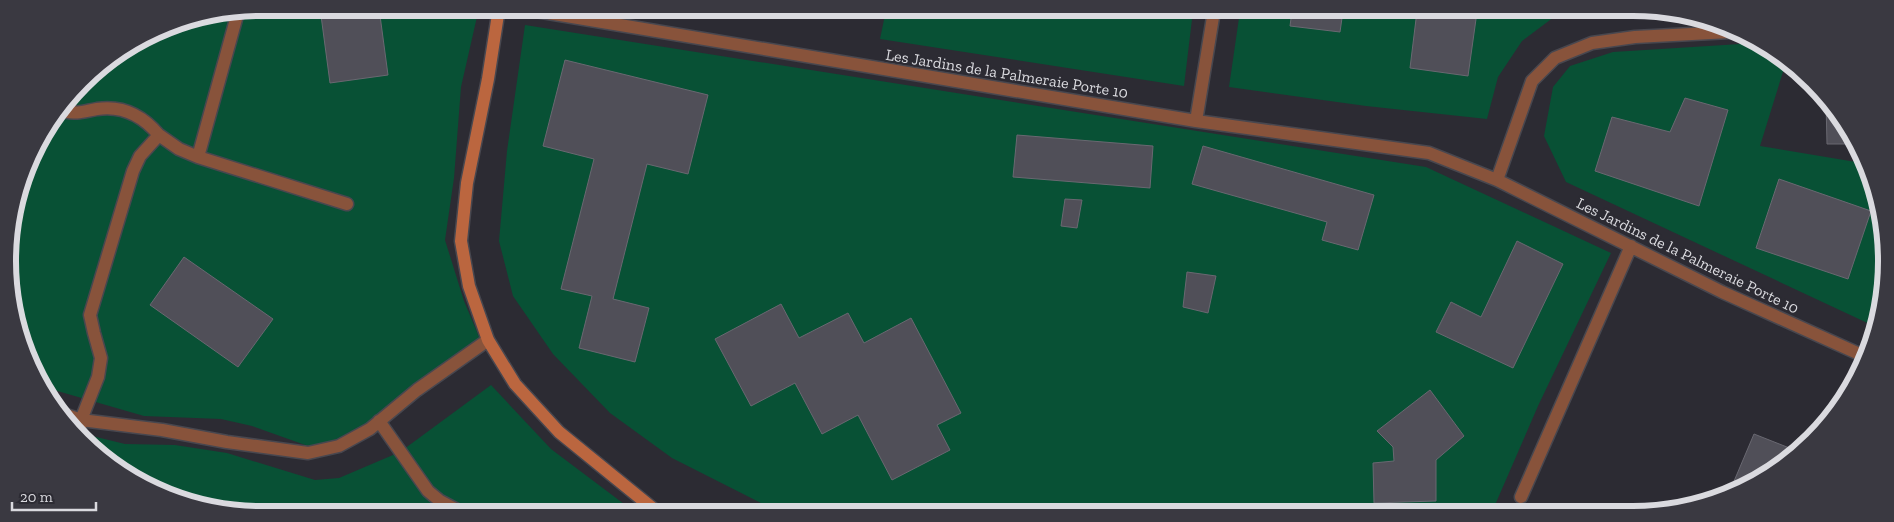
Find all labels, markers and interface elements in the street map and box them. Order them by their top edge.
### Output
street label: Les Jardins de la Palmeraie Porte 10 [884,45,1130,102]
street label: Les Jardins de la Palmeraie Porte 10 [1573,193,1802,318]
scale bar [12,480,96,512]
text: 20 m [20,488,53,506]

